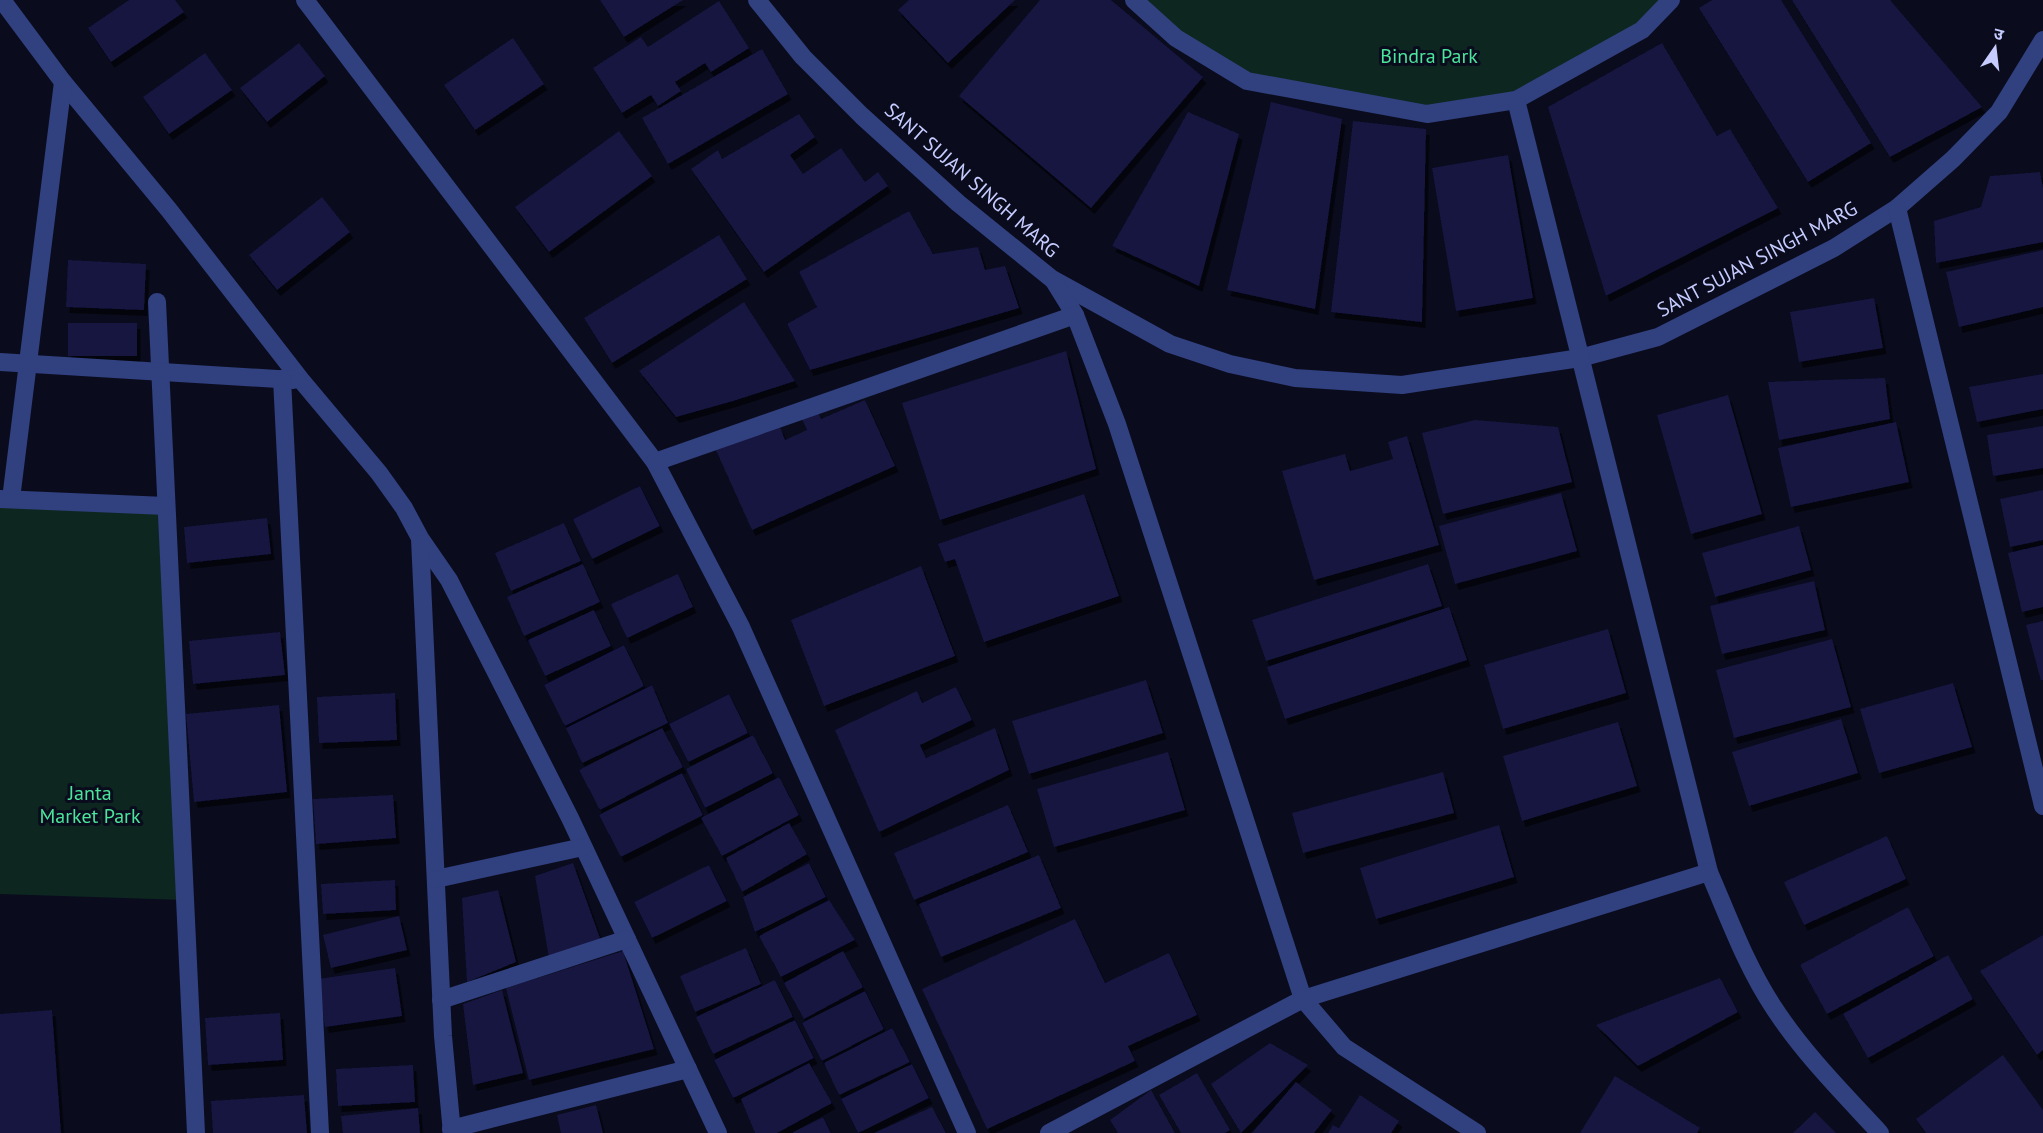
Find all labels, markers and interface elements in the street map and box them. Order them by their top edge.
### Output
north arrow [1965,18,2025,78]
text: उ [1992,23,2006,44]
park label: Bindra Park [1380,43,1478,69]
street label: SANT SUJAN SINGH MARG [879,97,1065,263]
street label: SANT SUJAN SINGH MARG [1652,195,1862,323]
park label: Janta Market Park [40,780,141,829]

